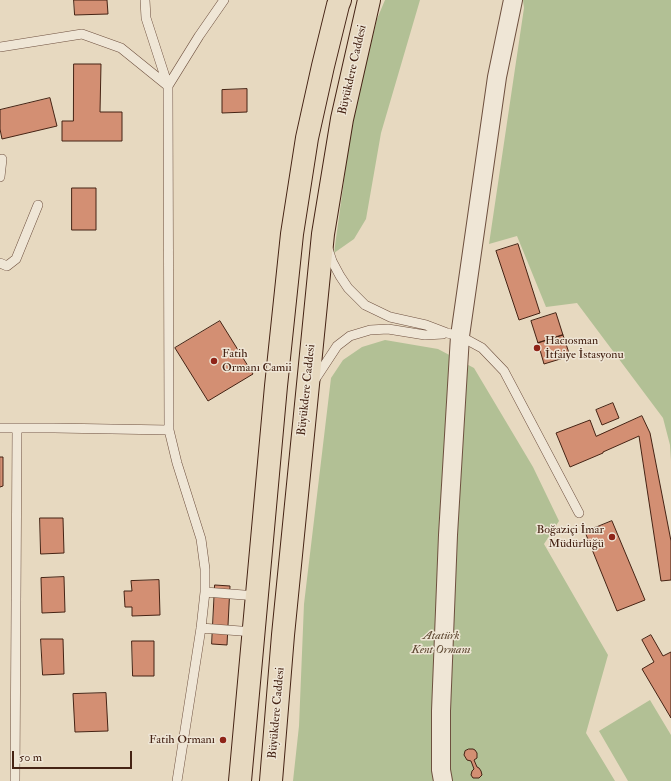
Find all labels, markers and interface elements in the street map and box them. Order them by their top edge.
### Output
street label: Büyükdere Caddesi [336,24,370,116]
place label: Hacıosman İtfaiye İstasyonu [545,334,624,362]
marker: Hacıosman İtfaiye İstasyonu [532,343,542,353]
street label: Büyükdere Caddesi [295,344,319,436]
place label: Fatih Ormanı Camii [222,347,292,375]
marker: Fatih Ormanı Camii [209,356,219,366]
place label: Boğaziçi İmar Müdürlüğü [536,523,604,551]
marker: Boğaziçi İmar Müdürlüğü [607,532,617,542]
park label: Atatürk Kent Ormanı [411,629,471,657]
street label: Büyükdere Caddesi [266,667,288,759]
place label: Fatih Ormanı [149,733,215,747]
marker: Fatih Ormanı [218,735,228,745]
scale bar [14,743,134,769]
text: 50 m [19,750,42,765]

